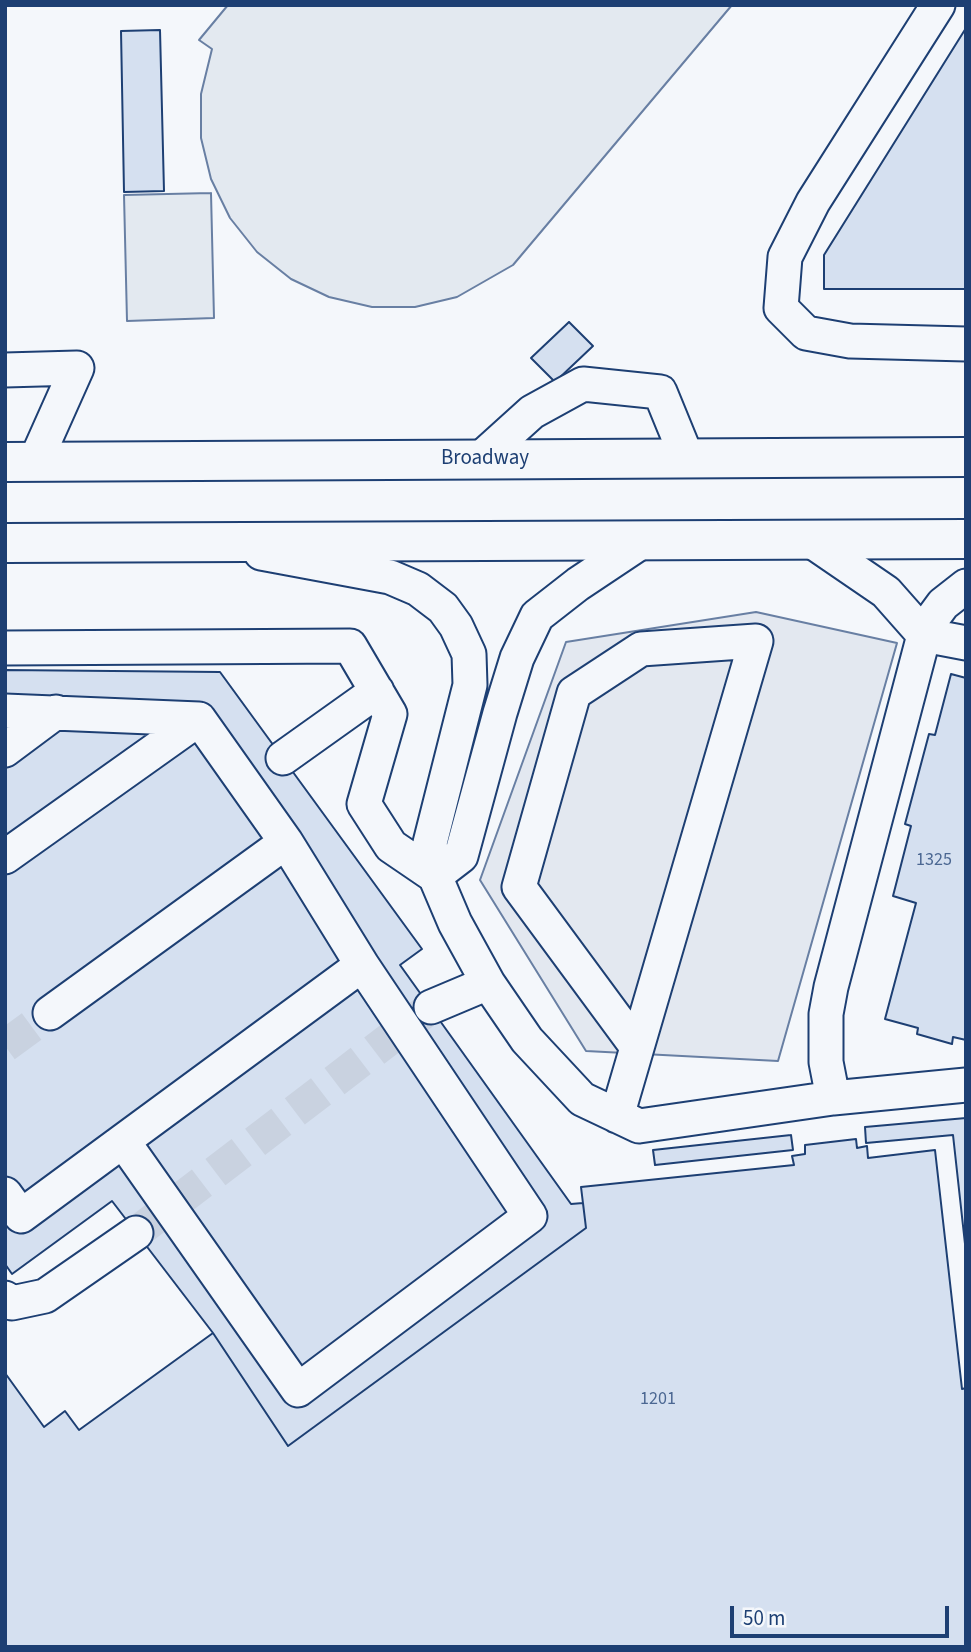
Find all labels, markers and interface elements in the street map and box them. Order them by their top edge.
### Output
street label: Broadway [441,446,529,472]
house number: 1325 [916,850,952,872]
house number: 1201 [640,1389,676,1411]
scale bar [733,1592,952,1636]
text: 50 m [743,1603,785,1633]

